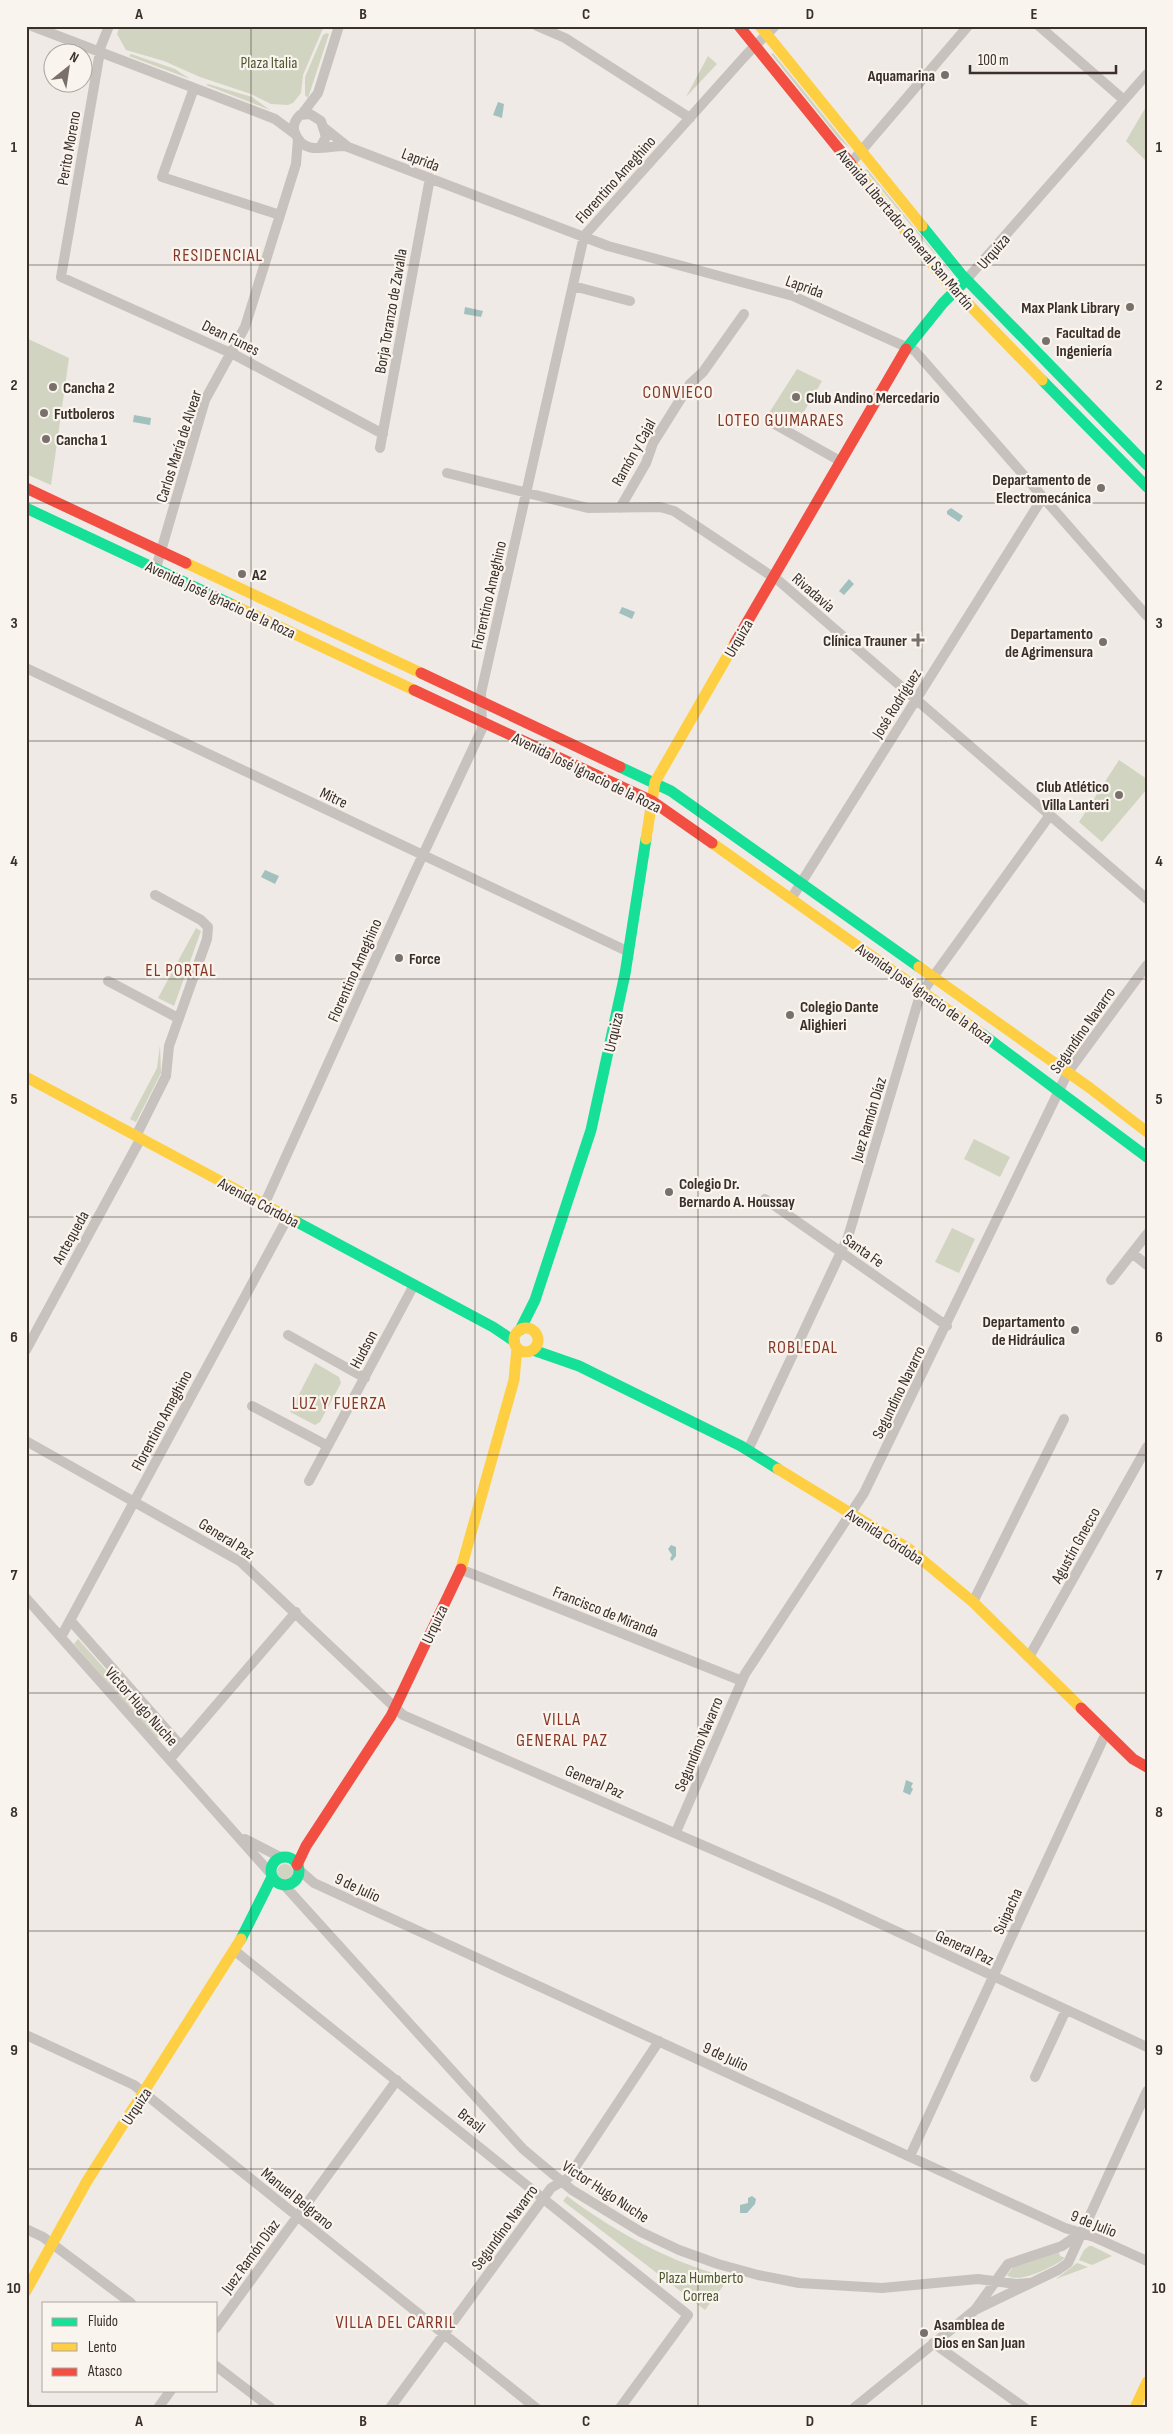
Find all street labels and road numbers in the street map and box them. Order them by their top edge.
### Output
street label: Perito Moreno [54,110,85,187]
street label: Florentino Ameghino [572,132,660,228]
street label: Laprida [399,145,442,176]
street label: Avenida Libertador General San Martín [831,145,978,314]
street label: Urquiza [974,230,1015,273]
street label: Borja Toranzo de Zavalla [371,247,412,375]
street label: Laprida [783,272,826,303]
street label: Dean Funes [198,316,262,361]
street label: Carlos María de Alvear [152,388,207,505]
street label: Ramón y Cajal [608,416,661,490]
street label: Florentino Ameghino [468,539,511,651]
street label: Avenida José Ignacio de la Roza [142,557,298,643]
street label: Rivadavia [788,569,838,617]
street label: Urquiza [721,616,758,661]
street label: José Rodríguez [868,665,926,743]
street label: Avenida José Ignacio de la Roza [508,729,664,818]
street label: Mitre [317,784,350,813]
street label: Florentino Ameghino [324,916,387,1025]
street label: Avenida José Ignacio de la Roza [851,939,996,1049]
street label: Segundino Navarro [1047,984,1120,1078]
street label: Urquiza [601,1010,628,1054]
street label: Juez Ramón Díaz [847,1075,891,1165]
street label: Avenida Córdoba [214,1174,302,1233]
street label: Antequeda [48,1208,94,1269]
street label: Santa Fe [839,1230,887,1272]
street label: Hudson [346,1327,382,1372]
street label: Segundino Navarro [869,1343,930,1442]
street label: Florentino Ameghino [128,1367,197,1474]
street label: Avenida Córdoba [841,1504,927,1569]
street label: Agustín Gnecco [1047,1504,1105,1588]
street label: General Paz [195,1515,258,1564]
street label: Francisco de Miranda [550,1583,661,1642]
street label: Urquiza [418,1602,453,1647]
street label: Víctor Hugo Nuche [100,1664,181,1750]
street label: Segundino Navarro [671,1694,728,1795]
street label: General Paz [562,1761,627,1803]
street label: 9 de Julio [332,1870,383,1907]
street label: Suipacha [989,1886,1027,1938]
street label: General Paz [932,1927,997,1970]
street label: 9 de Julio [700,2039,751,2076]
street label: Urquiza [118,2085,156,2129]
street label: Brasil [454,2105,488,2138]
street label: Víctor Hugo Nuche [558,2157,652,2227]
street label: Manuel Belgrano [257,2164,337,2234]
street label: Segundino Navarro [468,2182,543,2274]
street label: 9 de Julio [1068,2207,1119,2242]
street label: Juez Ramón Díaz [217,2216,285,2299]

